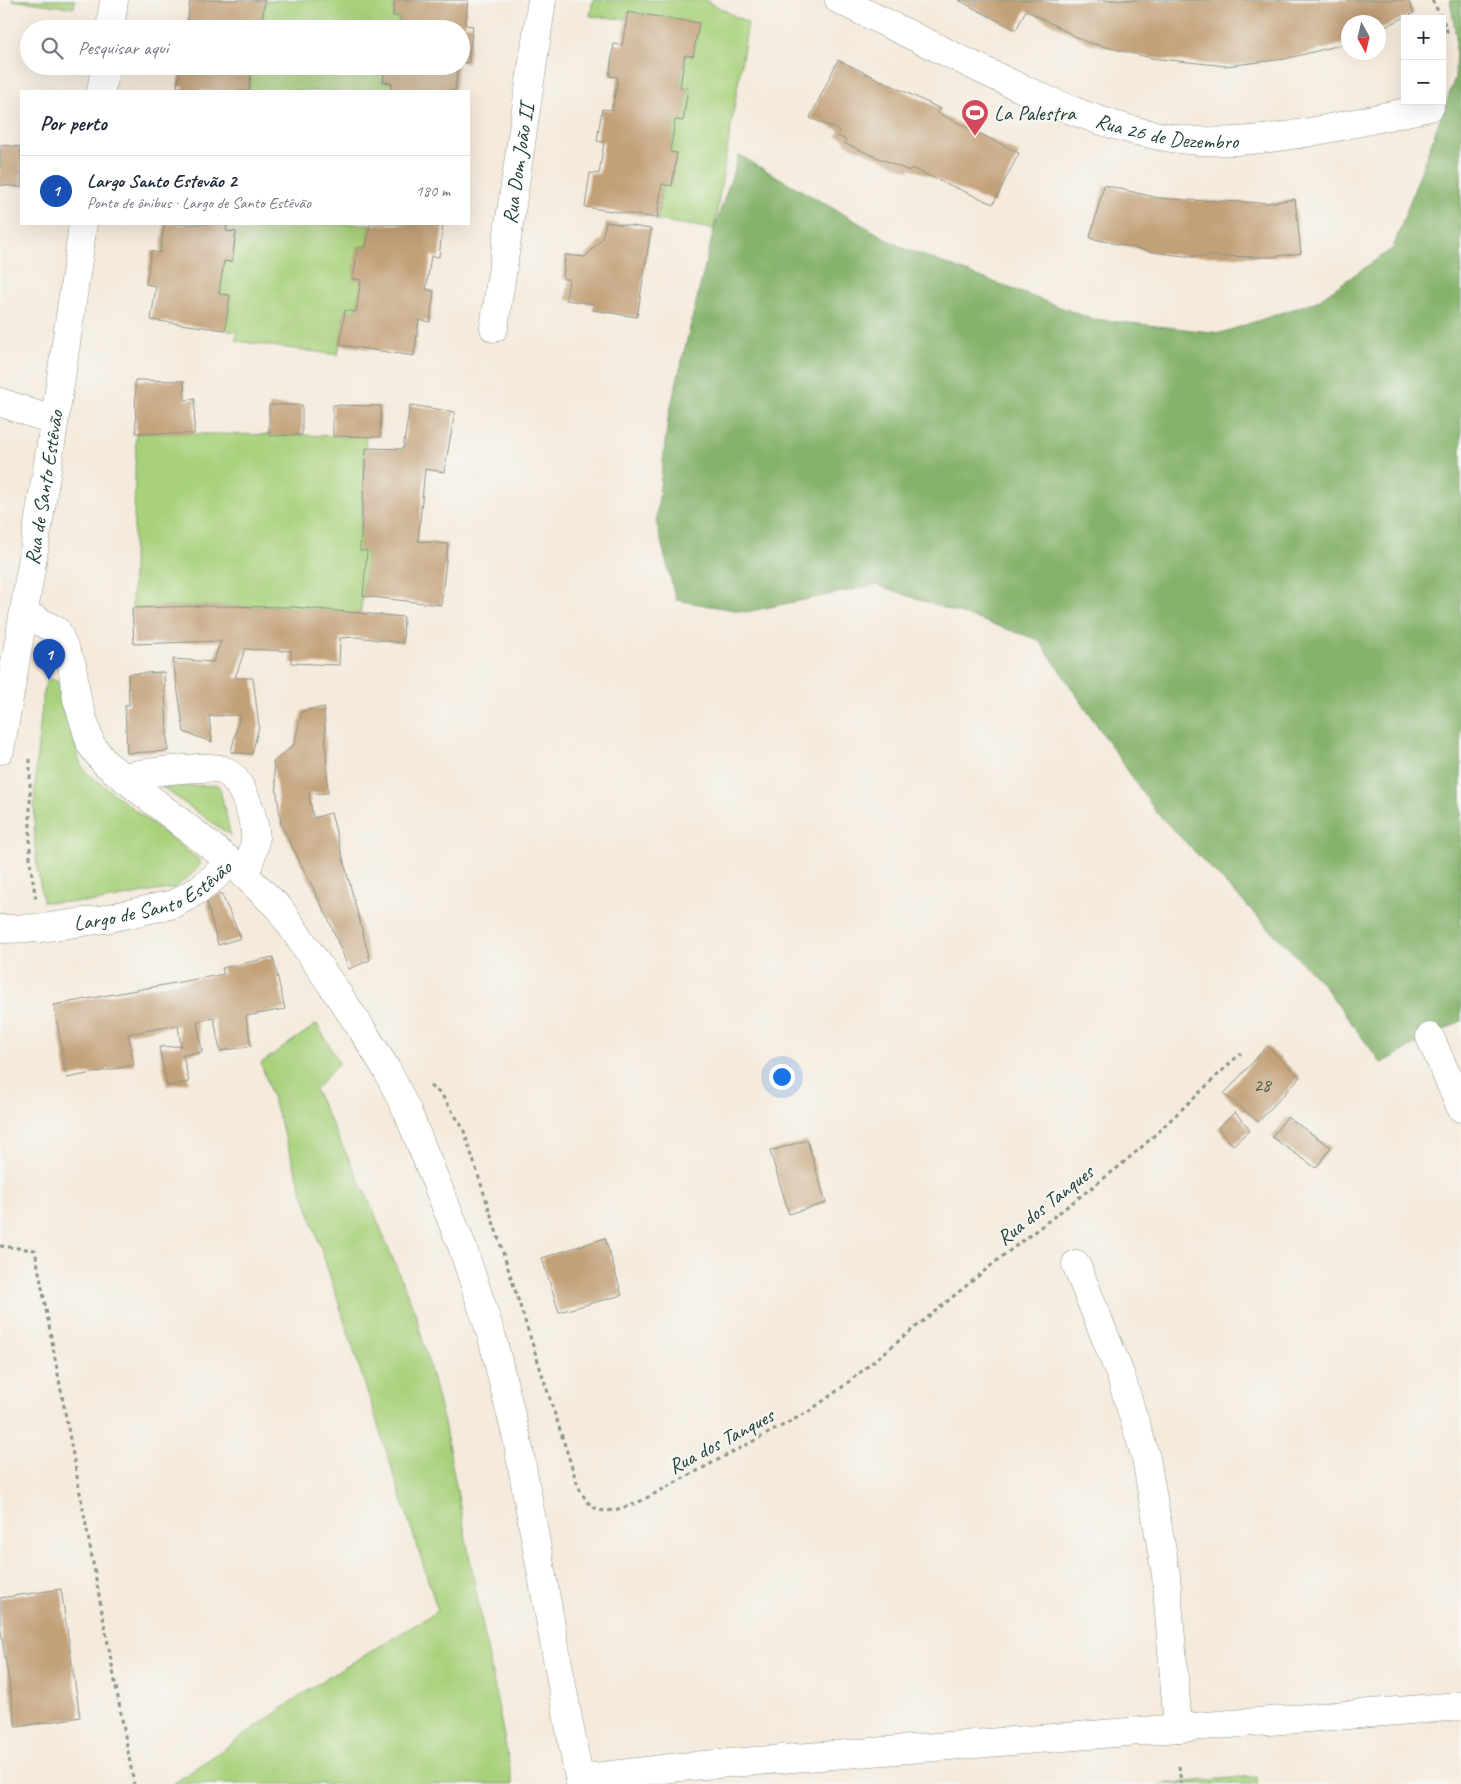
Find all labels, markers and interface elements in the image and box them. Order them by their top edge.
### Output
north arrow [1341,15,1386,60]
map controls [1401,15,1446,105]
button: + [1401,15,1446,60]
search box [20,20,470,75]
icon: search [38,34,66,62]
text: Pesquisar aqui [78,36,168,60]
button: − [1401,60,1446,105]
street label: Rua Dom João II [496,97,540,226]
sports icon: La Palestra [960,98,990,137]
place label: La Palestra [994,100,1077,126]
street label: Rua 26 de Dezembro [1092,107,1240,155]
text: Por perto [40,110,107,136]
text: Largo Santo Estevão 2 [87,169,237,193]
text: 1 [52,181,60,201]
text: 180 m [416,181,450,201]
text: Ponto de ônibus · Largo de Santo Estêvão [87,193,311,213]
street label: Rua de Santo Estêvão [19,407,69,567]
pin: 1 [33,639,65,680]
street label: Largo de Santo Estêvão [72,854,238,936]
your location [769,1064,795,1090]
house number: 28 [1253,1073,1273,1097]
street label: Rua dos Tanques [991,1158,1100,1251]
street label: Rua dos Tanques [664,1401,780,1480]

